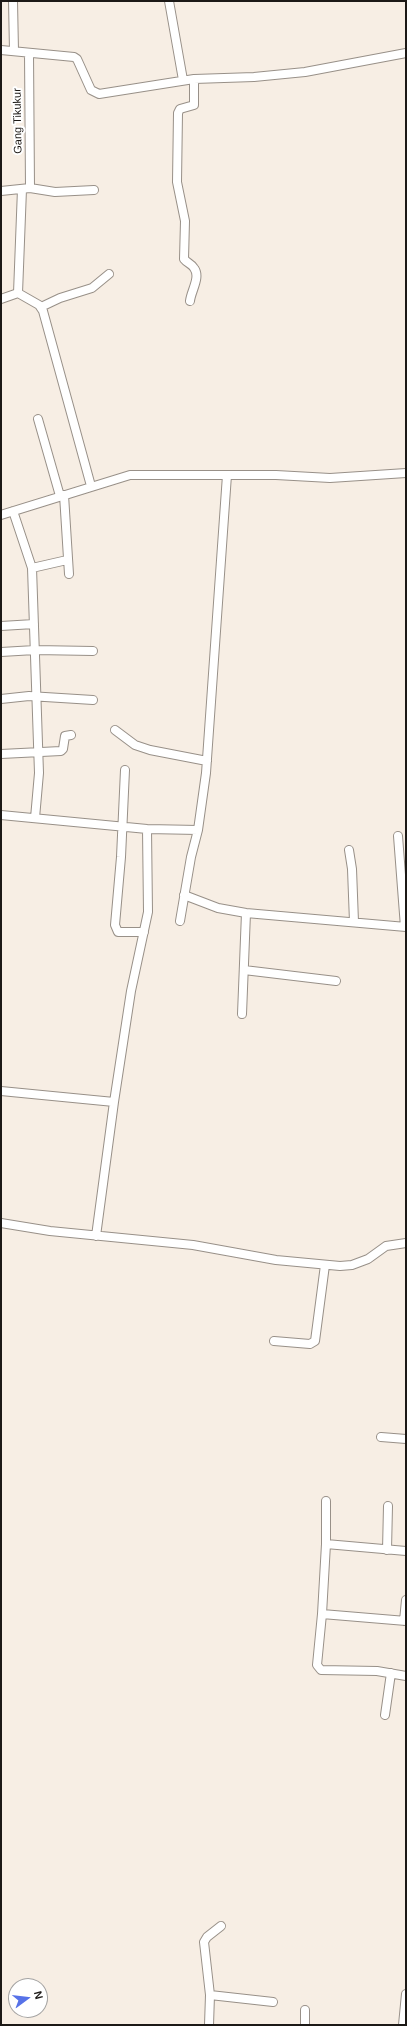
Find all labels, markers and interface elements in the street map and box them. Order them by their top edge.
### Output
street label: Gang Tikukur [11,88,25,154]
north arrow [8,1978,48,2018]
text: N [32,1990,45,2001]

